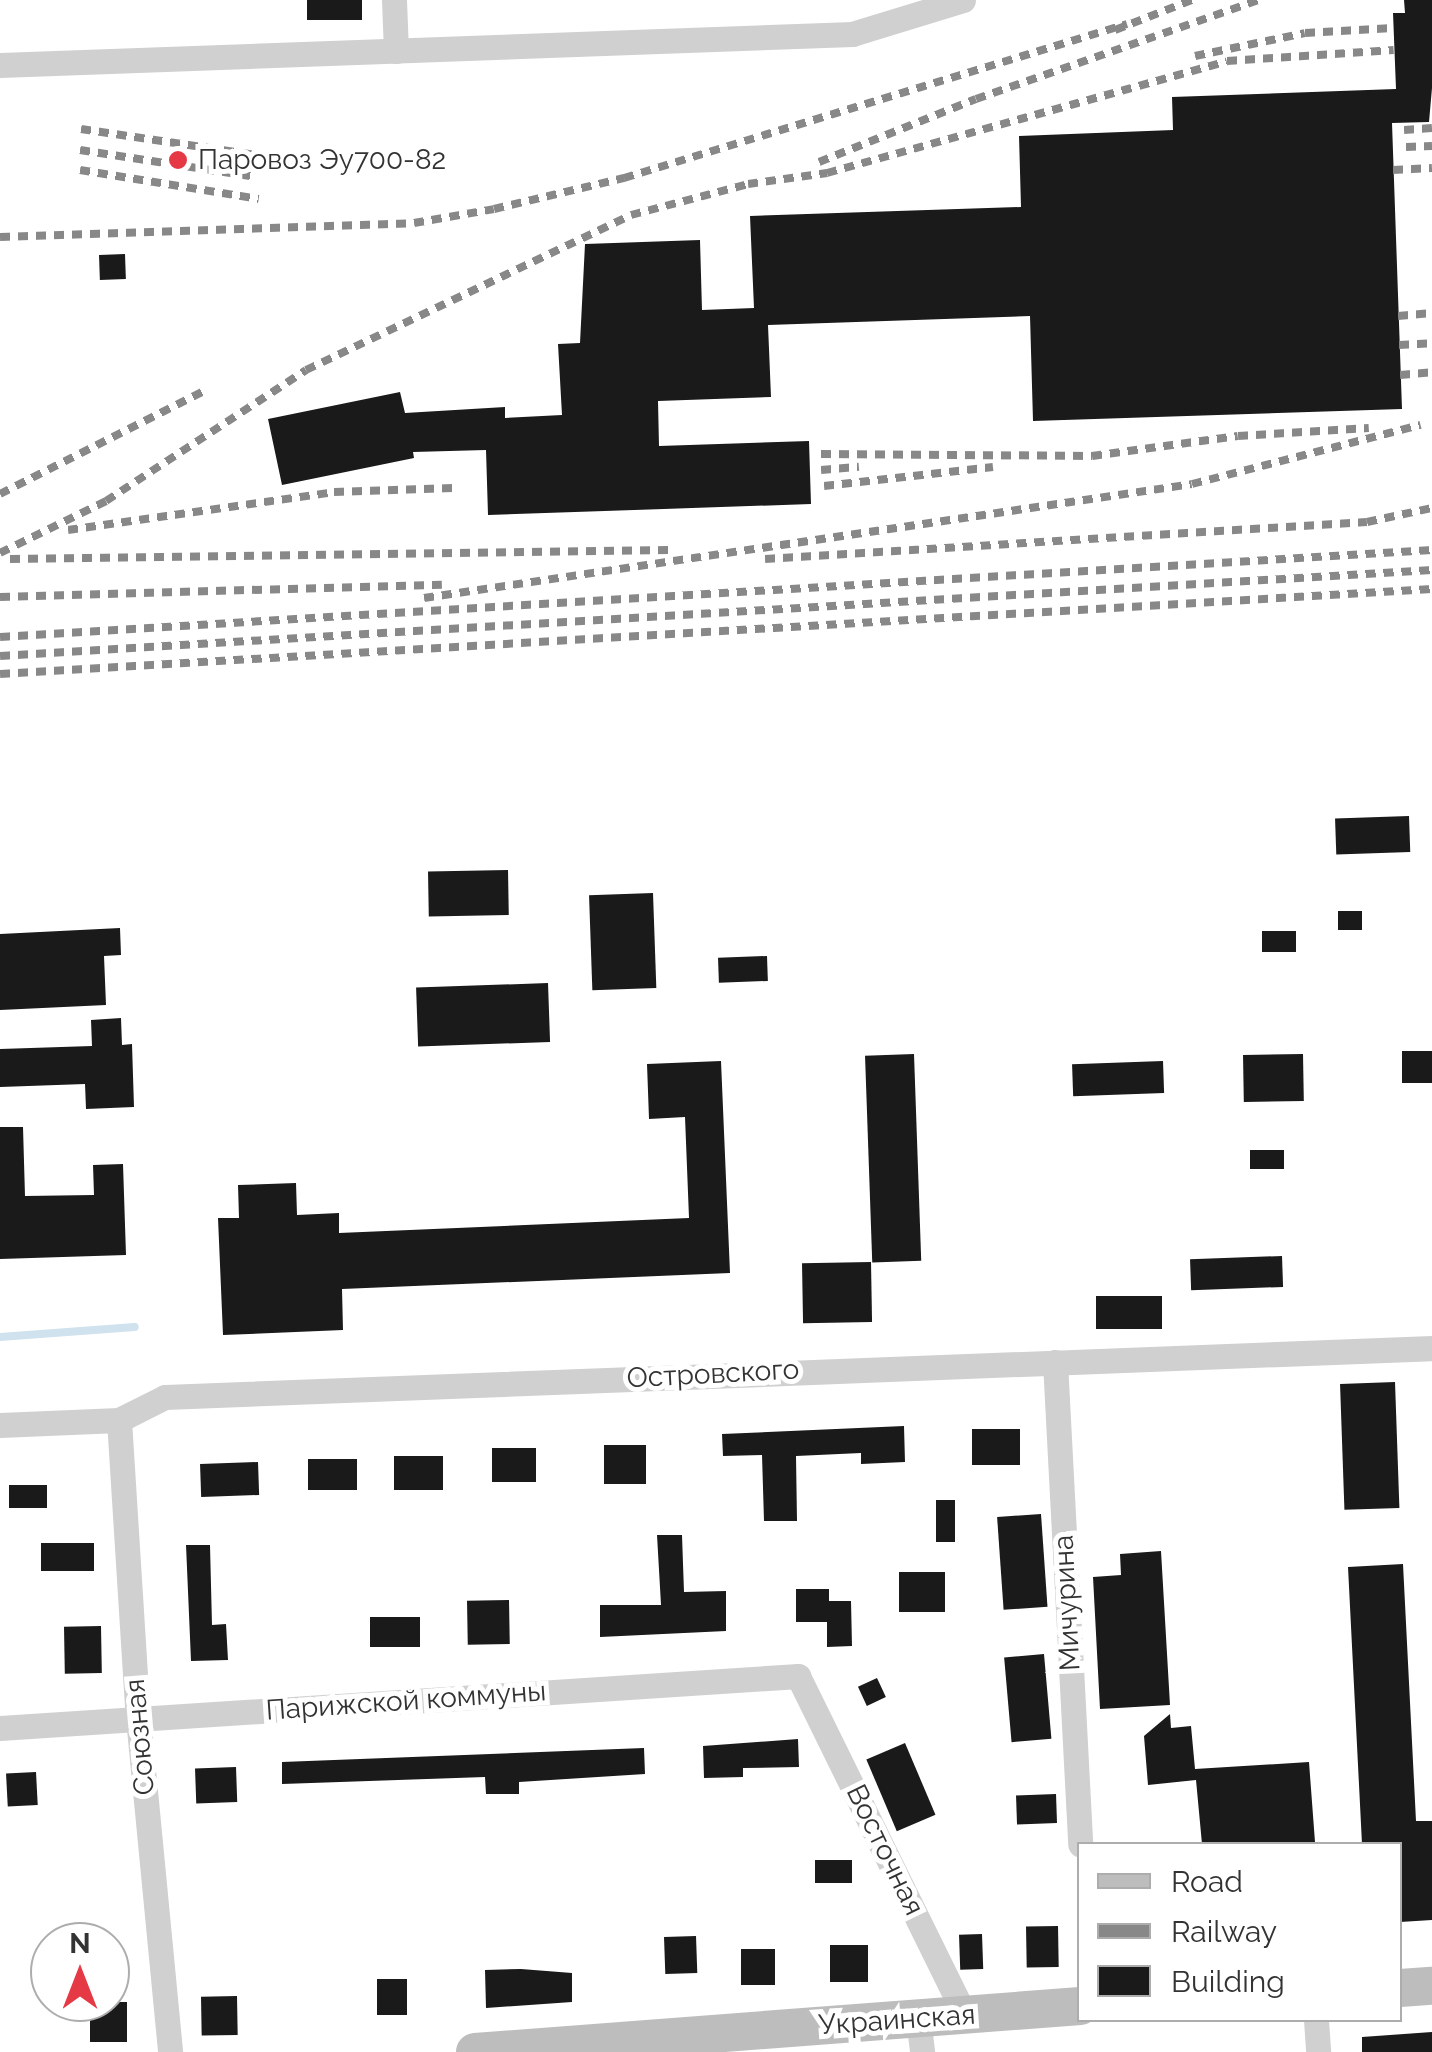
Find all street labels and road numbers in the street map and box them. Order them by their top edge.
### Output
street label: Островского [626,1353,800,1395]
street label: Мичурина [1047,1534,1087,1672]
street label: Парижской коммуны [265,1674,547,1728]
street label: Союзная [118,1677,162,1797]
street label: Восточная [839,1779,931,1921]
street label: Украинская [818,1998,976,2042]

